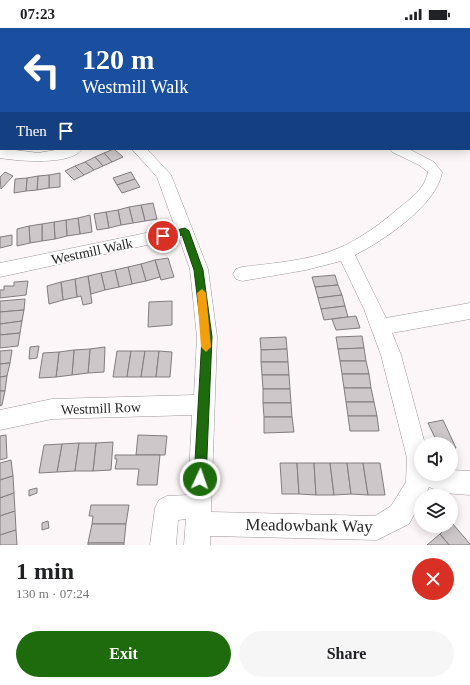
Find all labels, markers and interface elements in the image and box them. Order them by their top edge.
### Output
text: 07:23 [20,6,55,22]
icon: left [16,44,68,96]
text: 120 m [82,44,154,75]
text: Westmill Walk [82,77,188,97]
icon: arrive [55,120,77,142]
text: Then [16,123,47,139]
pin [146,219,180,253]
icon: arrive [152,225,174,247]
street label: Westmill Walk [50,236,134,267]
street label: Westmill Row [61,400,142,417]
map controls [414,437,458,533]
button: sound [414,437,458,481]
position arrow [179,458,221,500]
button: layers [414,489,458,533]
street label: Meadowbank Way [245,515,373,536]
text: 1 min [16,558,74,584]
button: close [412,558,454,600]
text: 130 m · 07:24 [16,586,89,601]
button: Exit [16,631,231,677]
button: Share [239,631,454,677]

